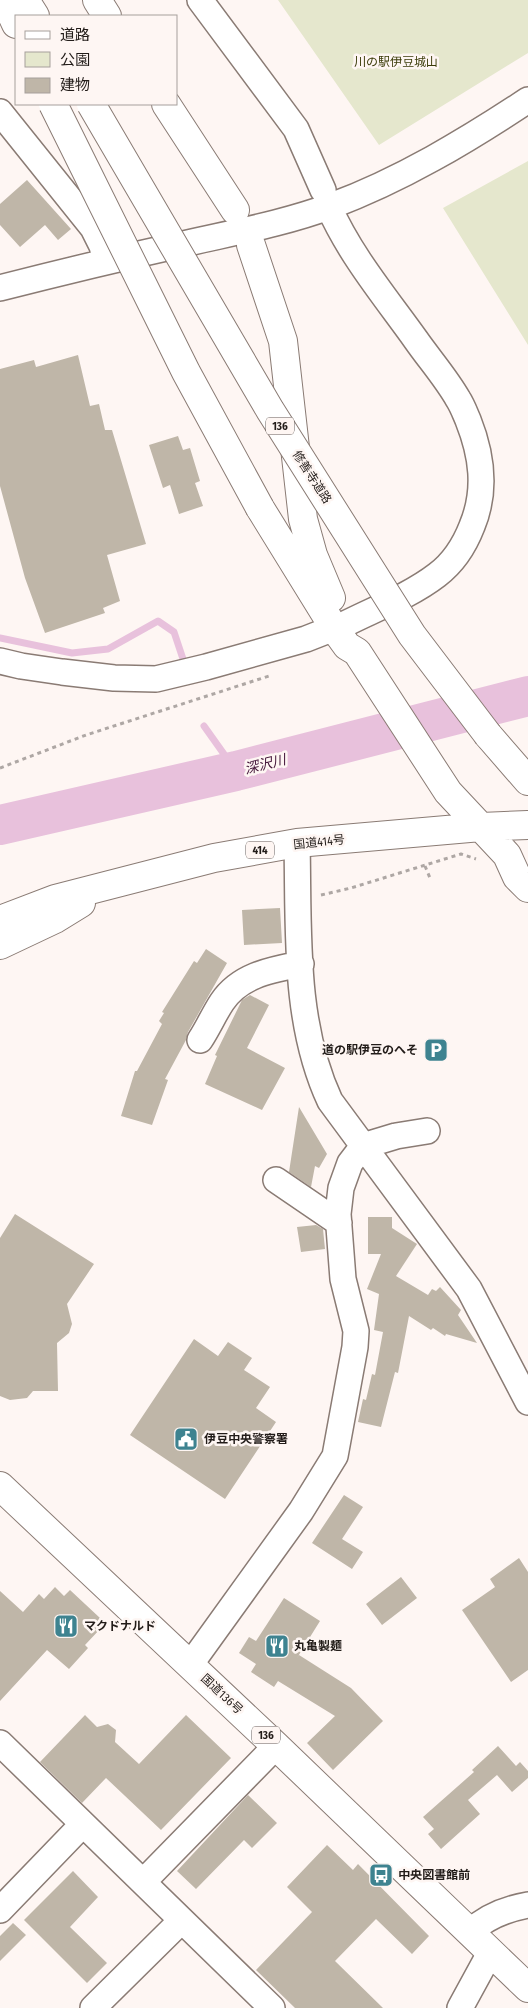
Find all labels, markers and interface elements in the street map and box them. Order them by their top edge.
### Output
legend [15,15,178,105]
text: 道路 [60,26,90,44]
text: 公園 [60,51,90,69]
park label: 川の駅伊豆城山 [354,55,438,69]
text: 建物 [60,76,90,94]
road number: 136 [266,418,294,434]
street label: 修善寺道路 [290,448,334,506]
water label: 深沢川 [243,751,289,778]
street label: 国道414号 [293,832,345,852]
road number: 414 [246,842,274,858]
parking icon: 道の駅伊豆のへそ [423,1037,449,1063]
place label: 道の駅伊豆のへそ [322,1043,418,1057]
public building icon: 伊豆中央警察署 [173,1426,199,1452]
place label: 伊豆中央警察署 [204,1432,288,1446]
restaurant icon: マクドナルド [53,1613,79,1639]
place label: マクドナルド [84,1619,156,1633]
restaurant icon: 丸亀製麺 [264,1633,290,1659]
place label: 丸亀製麺 [294,1639,342,1653]
street label: 国道136号 [198,1671,246,1717]
road number: 136 [252,1726,280,1744]
bus stop icon: 中央図書館前 [368,1862,394,1888]
place label: 中央図書館前 [398,1868,470,1882]

